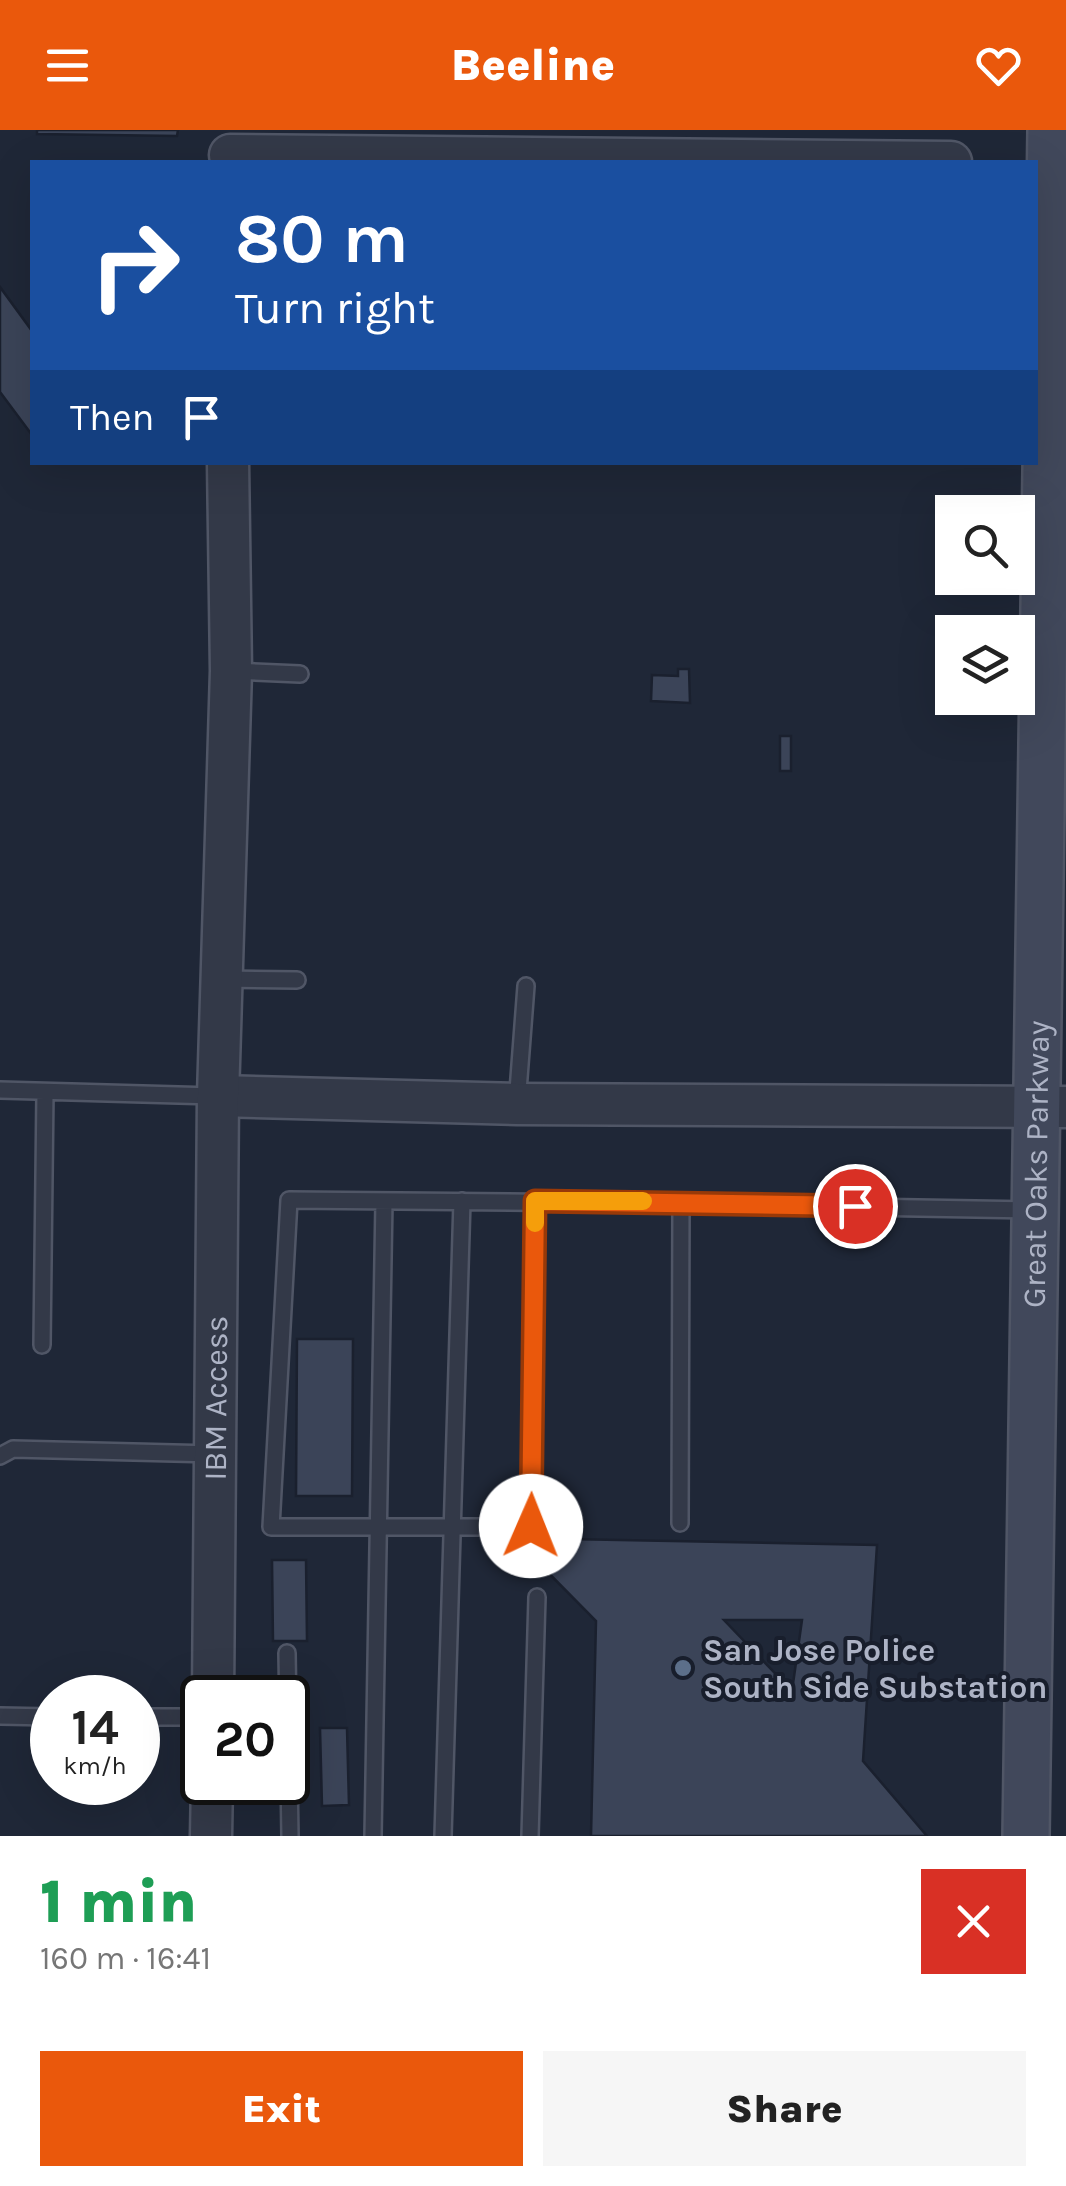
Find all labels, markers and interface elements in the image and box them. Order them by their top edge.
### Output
icon: menu [40,38,95,93]
icon: heart [971,38,1026,93]
text: Beeline [451,39,615,91]
text: 80 m [235,198,409,280]
icon: right [70,200,200,330]
text: Turn right [235,282,435,334]
icon: arrive [174,390,229,445]
text: Then [70,395,154,440]
map controls [935,495,1035,715]
button: search [935,495,1035,595]
button: layers [935,615,1035,715]
street label: Great Oaks Parkway [1015,1020,1056,1308]
pin [813,1164,898,1249]
icon: arrive [828,1179,883,1234]
street label: IBM Access [196,1315,235,1481]
position arrow [479,1474,583,1578]
place label: San Jose Police South Side Substation [703,1632,1047,1706]
marker: San Jose Police South Side Substation [672,1657,694,1679]
speed limit sign: 20 [180,1675,310,1805]
text: 14 [71,1698,119,1757]
text: km/h [63,1751,127,1780]
text: 1 min [40,1867,197,1937]
button: close [921,1869,1026,1974]
text: 160 m · 16:41 [40,1940,211,1977]
button: Exit [40,2051,523,2166]
button: Share [543,2051,1026,2166]

